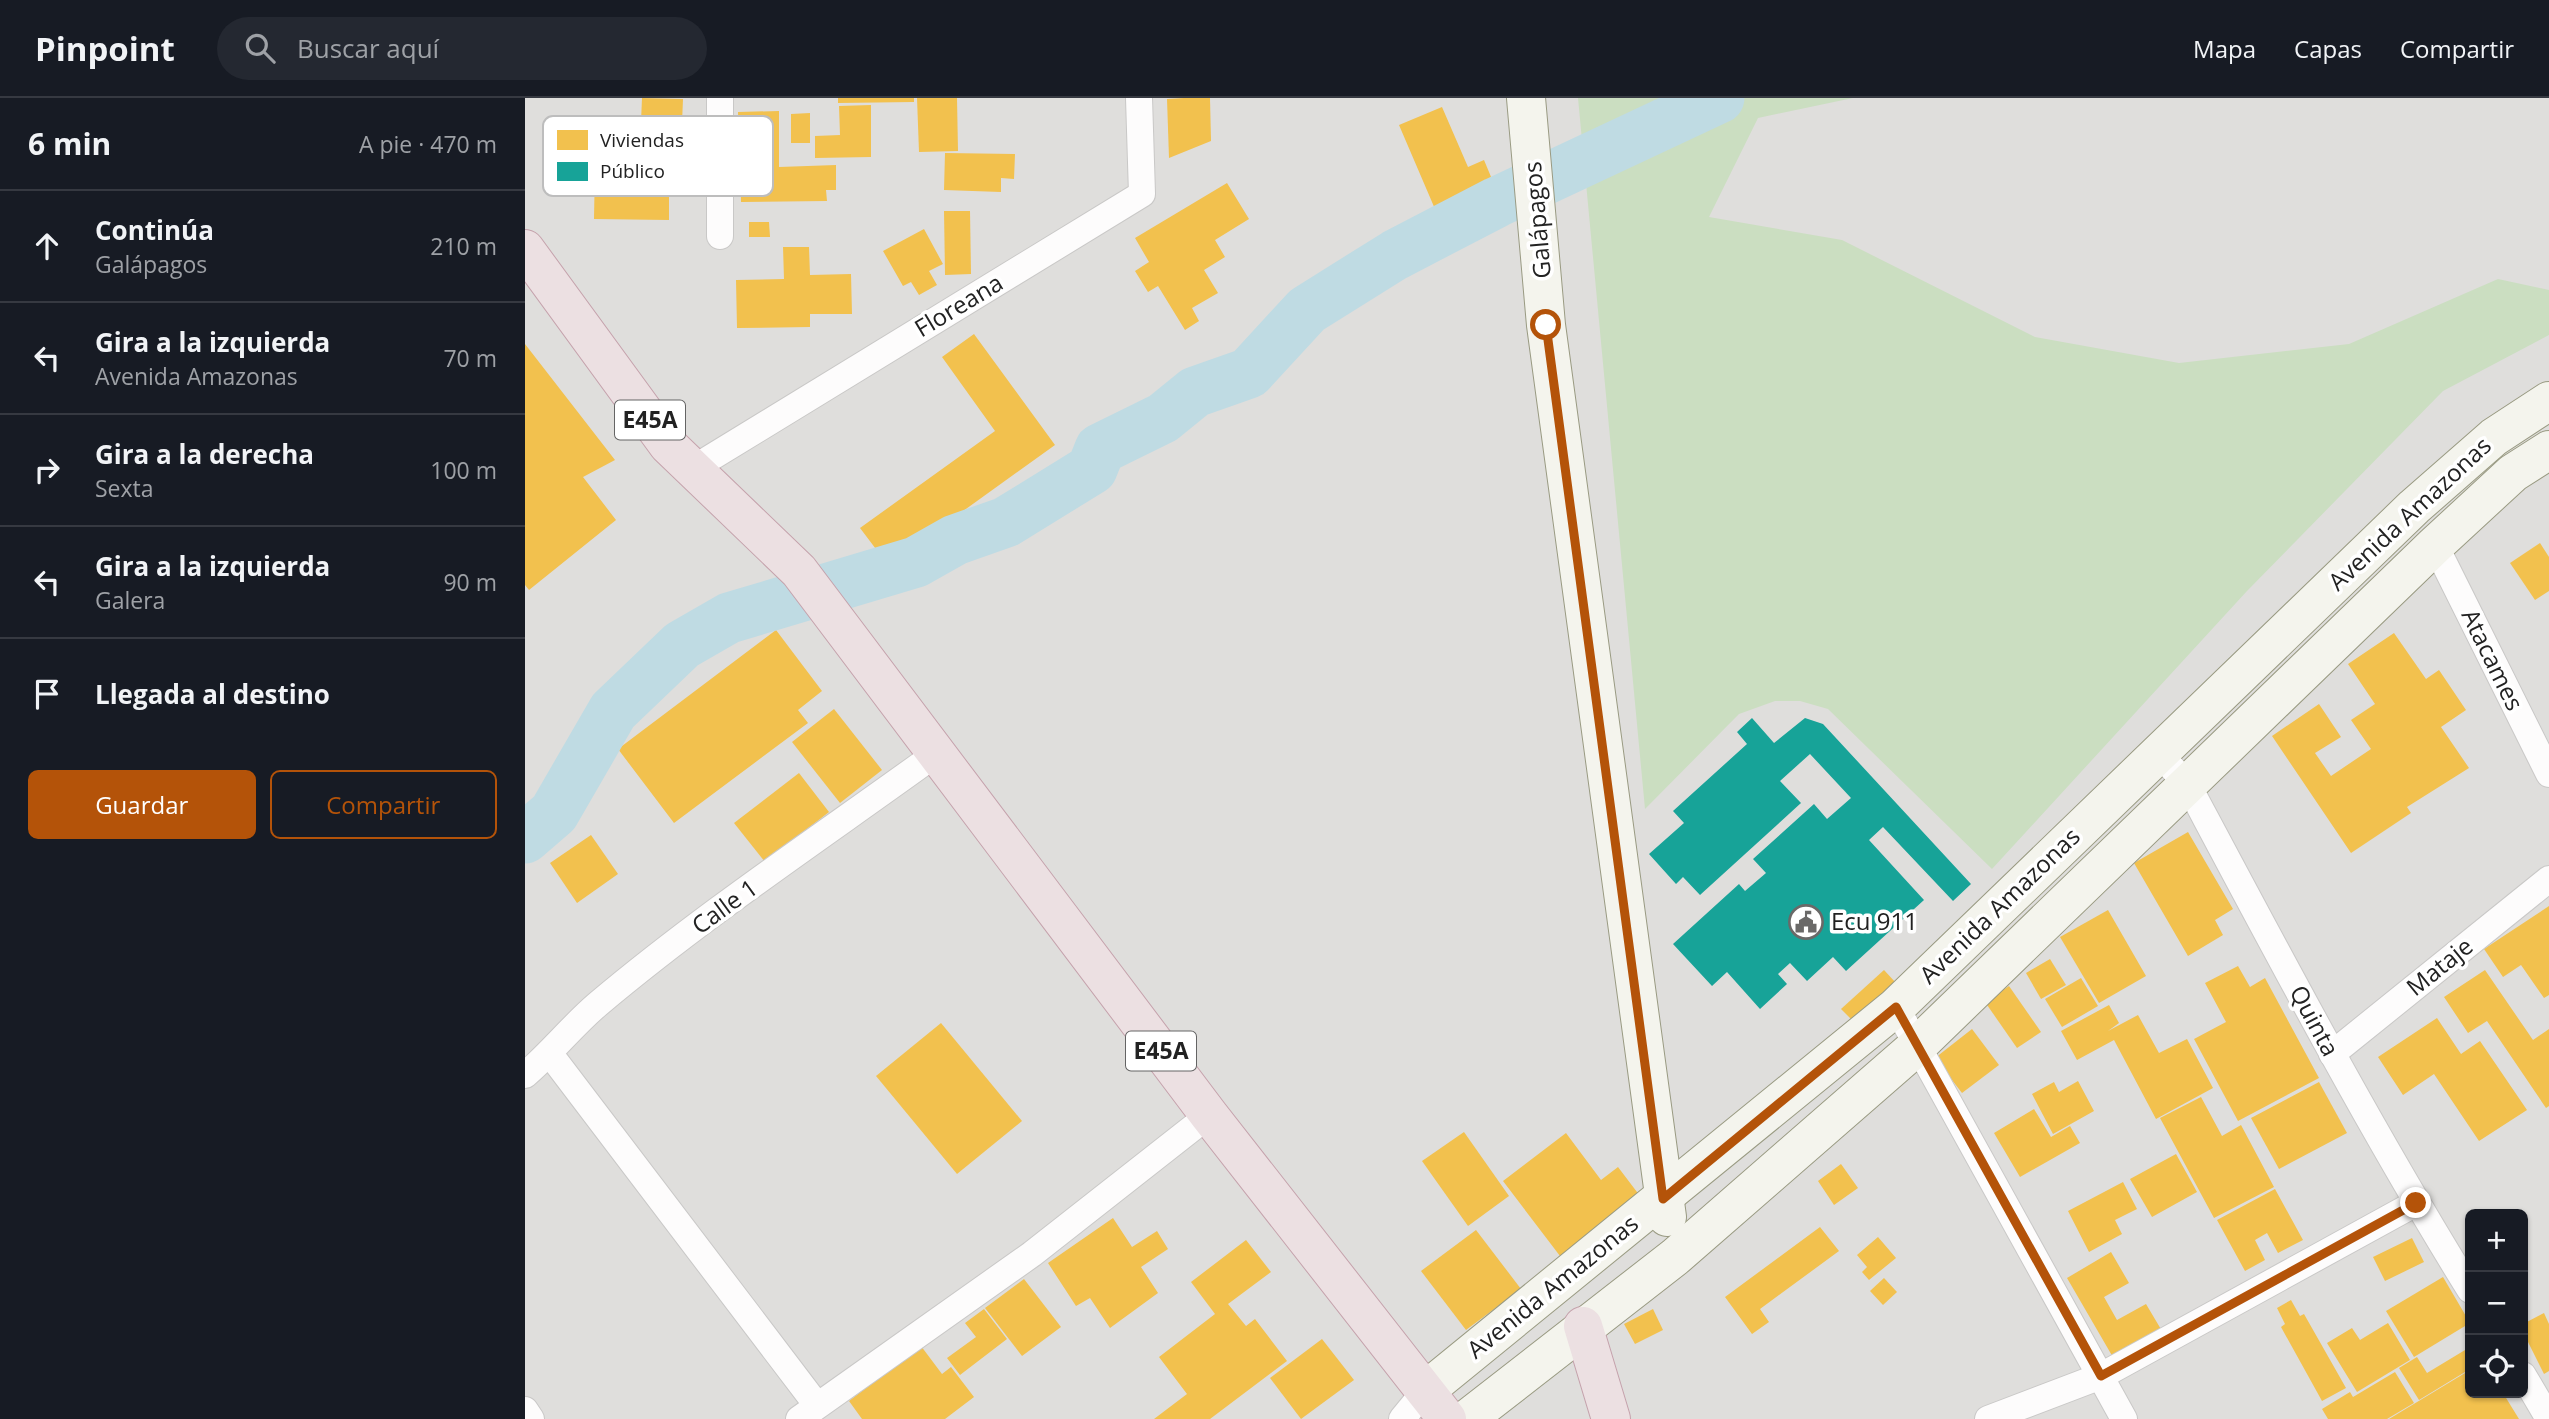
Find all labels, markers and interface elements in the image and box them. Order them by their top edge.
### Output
search box [217,17,707,80]
text: Pinpoint [35,26,175,71]
icon: search [241,29,279,67]
text: Buscar aquí [297,30,439,66]
text: Mapa [2193,32,2256,65]
text: Capas [2294,32,2362,65]
text: Compartir [2400,32,2514,65]
legend [543,116,773,196]
text: 6 min [28,123,111,164]
text: Viviendas [600,127,684,153]
text: A pie · 470 m [359,128,497,160]
text: Público [600,158,665,184]
street label: Galápagos [1515,160,1558,280]
text: Continúa [95,212,214,248]
icon: ahead [28,227,66,265]
text: 210 m [430,230,497,262]
text: Galápagos [95,248,207,280]
street label: Floreana [908,265,1009,344]
route start [1530,309,1561,340]
text: Gira a la izquierda [95,324,330,360]
icon: left [28,339,66,377]
text: 70 m [443,342,497,374]
text: Avenida Amazonas [95,360,298,392]
road number: E45A [615,400,685,440]
street label: Avenida Amazonas [2320,429,2498,597]
text: Gira a la derecha [95,436,314,472]
icon: right [28,451,66,489]
text: 100 m [430,454,497,486]
text: Sexta [95,472,154,504]
text: Gira a la izquierda [95,548,330,584]
icon: left [28,563,66,601]
text: 90 m [443,566,497,598]
text: Galera [95,584,165,616]
street label: Atacames [2455,603,2532,716]
icon: arrive [28,675,66,713]
text: Llegada al destino [95,676,330,712]
button: Guardar [28,770,256,839]
button: Compartir [270,770,497,839]
street label: Avenida Amazonas [1911,820,2087,990]
street label: Calle 1 [684,871,764,941]
public building icon: Ecu 911 [1787,903,1825,941]
place label: Ecu 911 [1831,904,1918,937]
street label: Mataje [2399,929,2479,1003]
street label: Quinta [2283,979,2348,1062]
road number: E45A [1126,1032,1196,1070]
route end [2400,1187,2431,1218]
street label: Avenida Amazonas [1459,1206,1645,1365]
map controls [2465,1209,2528,1398]
button: + [2465,1209,2528,1272]
button: − [2465,1272,2528,1335]
button: locate [2465,1335,2528,1398]

